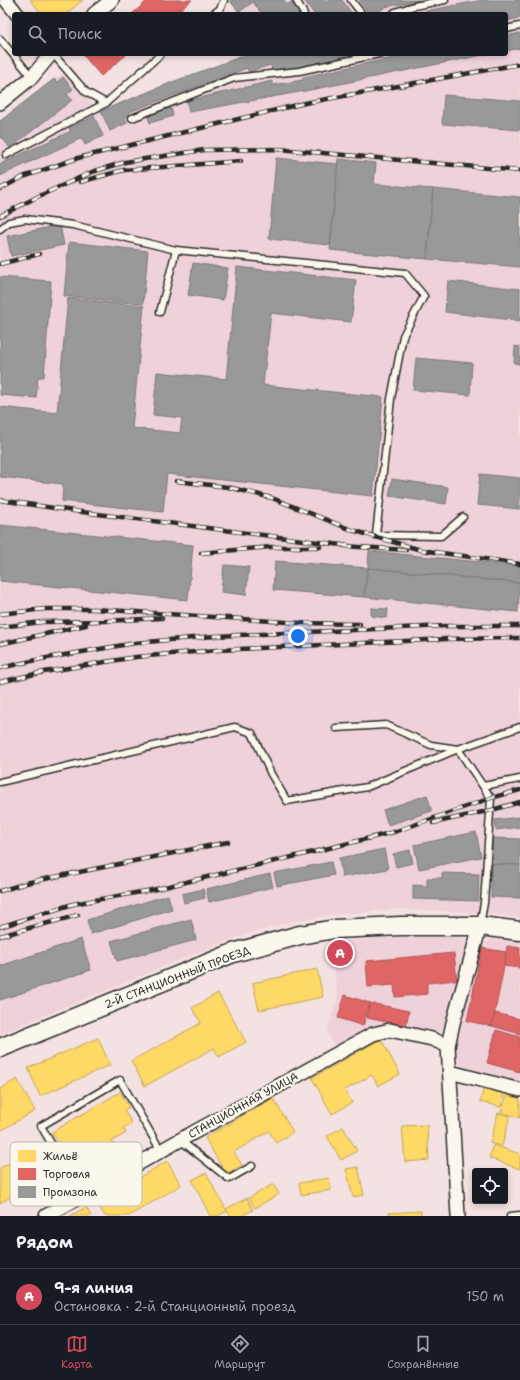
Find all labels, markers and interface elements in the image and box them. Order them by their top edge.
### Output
search box [12,12,508,56]
icon: search [26,23,48,45]
text: Поиск [58,24,102,44]
your location [288,626,308,646]
pin: A [327,938,353,968]
street label: 2-Й СТАНЦИОННЫЙ ПРОЕЗД [102,942,253,1012]
street label: СТАНЦИОННАЯ УЛИЦА [186,1069,301,1142]
legend [10,1142,142,1206]
text: Жильё [43,1149,78,1164]
text: Торговля [43,1167,90,1182]
map controls [472,1168,508,1204]
button: locate [472,1168,508,1204]
text: Промзона [43,1185,97,1200]
text: Рядом [16,1231,73,1253]
text: 9-я линия [54,1278,133,1298]
text: A [24,1288,34,1305]
text: 150 m [466,1288,504,1305]
text: Остановка · 2-й Станционный проезд [54,1298,296,1315]
tab: Карта [61,1333,92,1372]
tab: Маршрут [214,1333,265,1372]
tab: Сохранённые [387,1333,459,1372]

